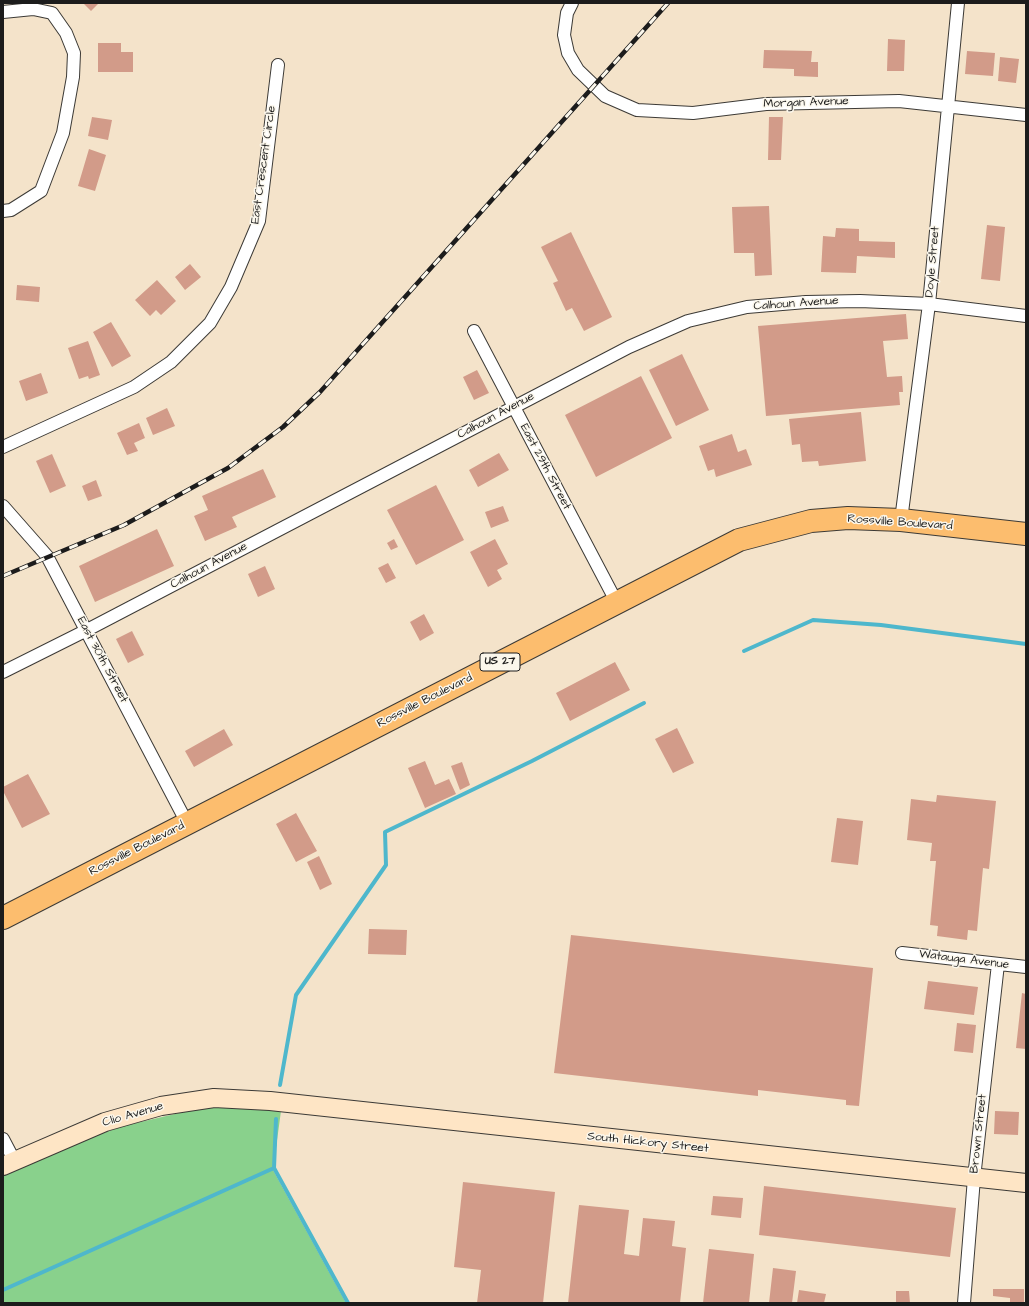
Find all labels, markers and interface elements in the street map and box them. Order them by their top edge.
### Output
street label: Morgan Avenue [763,94,849,112]
street label: East Crescent Circle [249,105,279,225]
street label: Doyle Street [923,226,943,298]
street label: Calhoun Avenue [753,294,839,314]
street label: Calhoun Avenue [455,390,537,442]
street label: East 29th Street [516,422,574,512]
street label: Rossville Boulevard [847,512,953,534]
street label: Calhoun Avenue [168,540,250,592]
street label: East 30th Street [73,615,131,705]
road number: US 27 [480,653,520,671]
street label: Rossville Boulevard [375,671,475,731]
street label: Rossville Boulevard [87,819,187,879]
street label: Watauga Avenue [918,947,1010,973]
street label: Brown Street [968,1094,990,1174]
street label: Clio Avenue [101,1099,165,1131]
street label: South Hickory Street [587,1129,709,1157]

